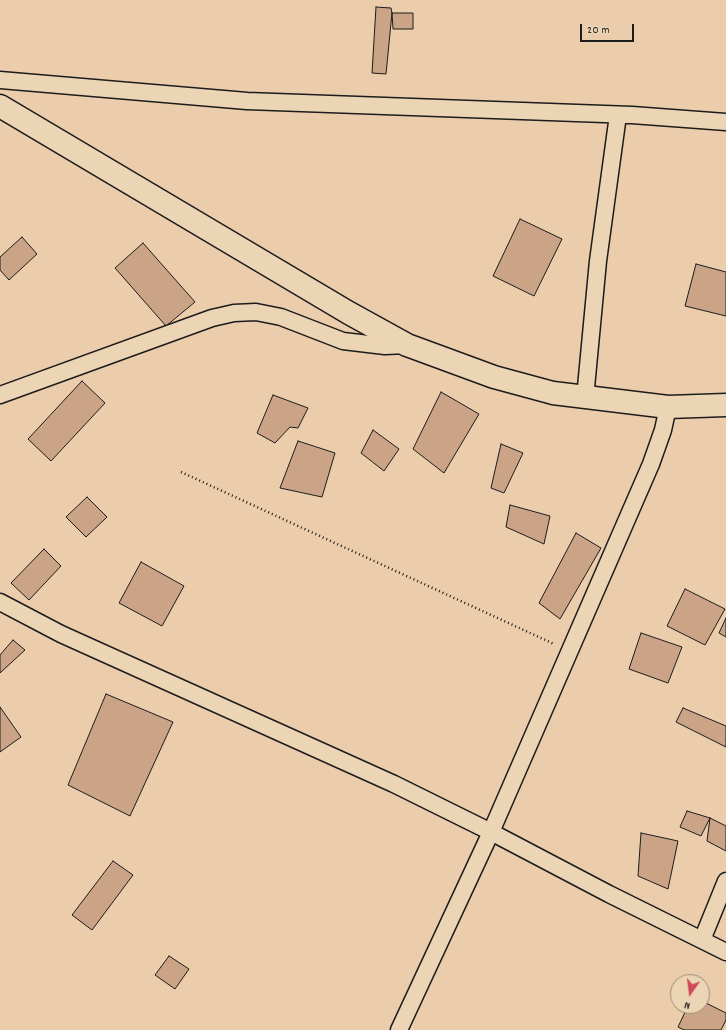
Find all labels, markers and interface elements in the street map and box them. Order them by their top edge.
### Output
scale bar [582,16,636,42]
text: 20 m [587,22,610,39]
north arrow [670,974,710,1014]
text: N [683,996,692,1013]

